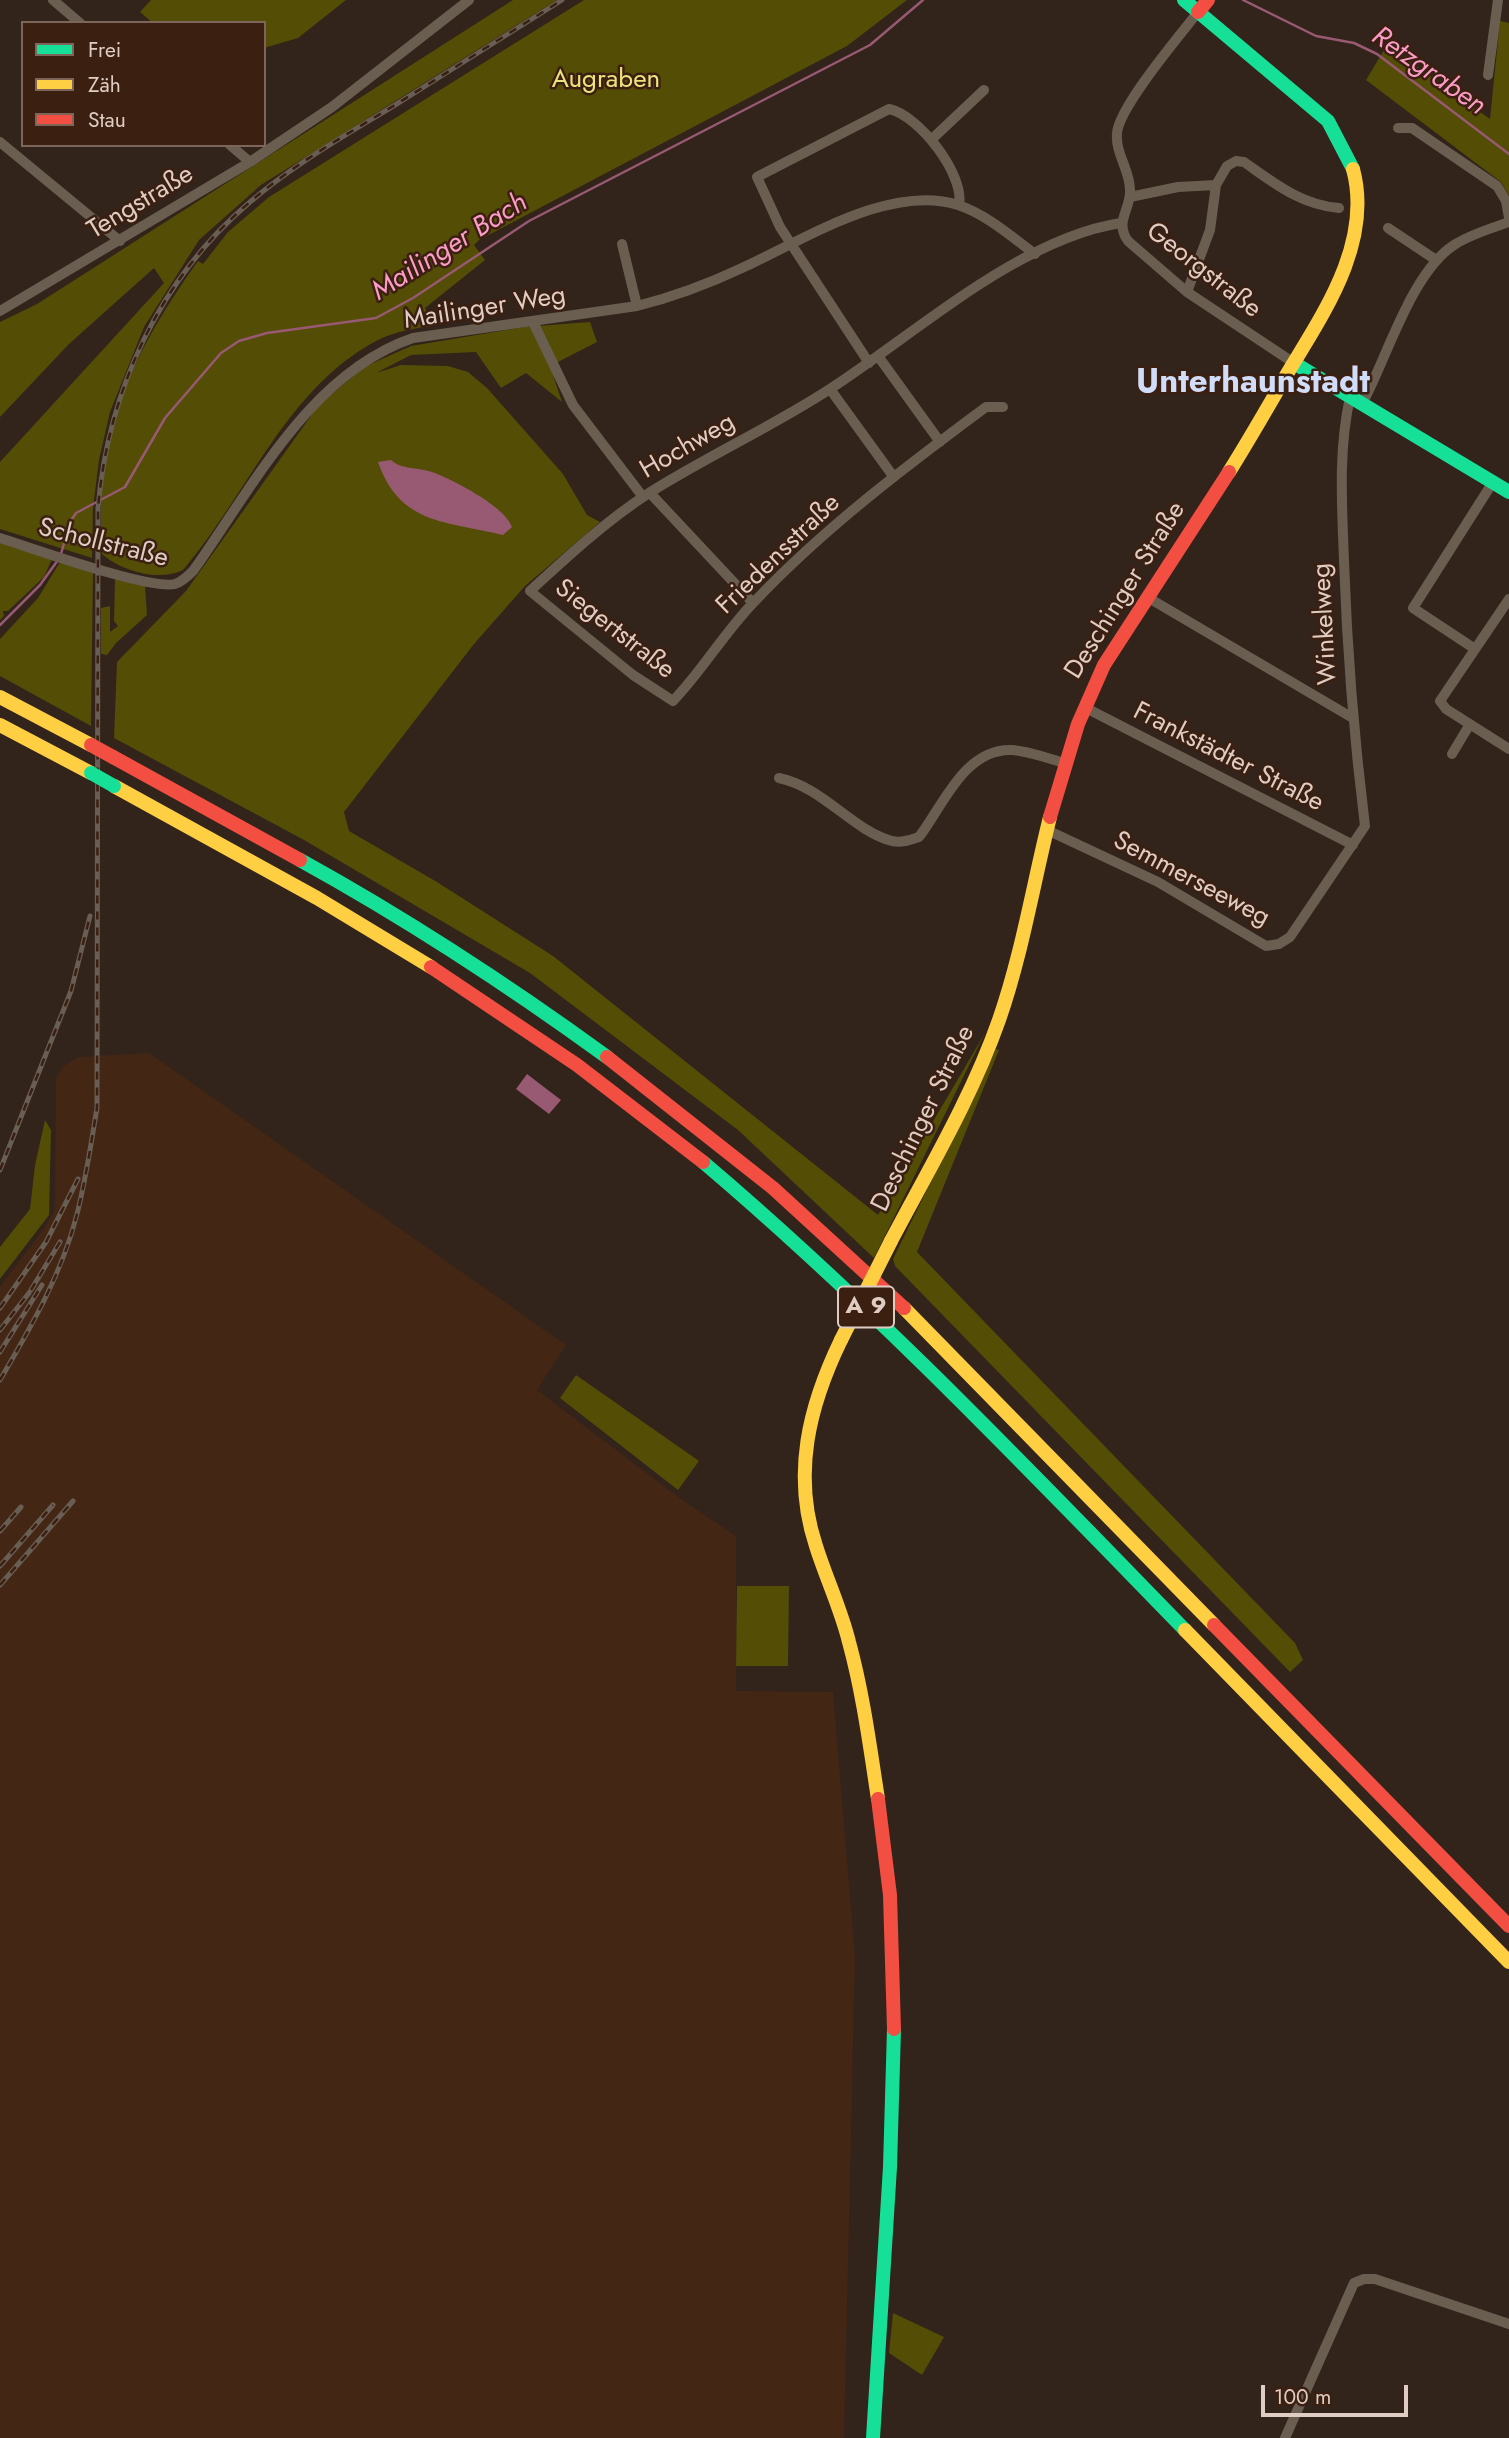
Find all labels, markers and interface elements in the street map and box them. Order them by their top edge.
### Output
water label: Retzgraben [1364,20,1492,124]
legend [21,21,266,147]
text: Frei [88,35,121,65]
park label: Augraben [552,65,660,97]
text: Zäh [88,70,121,100]
text: Stau [88,105,126,135]
street label: Tengstraße [83,159,199,247]
water label: Mailinger Bach [366,187,534,309]
street label: Georgstraße [1139,216,1267,326]
street label: Mailinger Weg [402,281,568,337]
district label: Unterhaunstadt [1136,364,1370,404]
street label: Hochweg [635,407,741,487]
street label: Friedensstraße [711,488,847,622]
street label: Deschinger Straße [1059,497,1193,685]
street label: Schollstraße [35,513,171,575]
street label: Winkelweg [1307,562,1345,686]
street label: Siegertstraße [548,573,680,687]
street label: Frankstädter Straße [1128,697,1328,819]
street label: Semmerseeweg [1107,826,1275,934]
street label: Deschinger Straße [865,1021,983,1217]
road number: A 9 [838,1287,894,1328]
scale bar [1264,2372,1411,2416]
text: 100 m [1274,2382,1331,2412]

